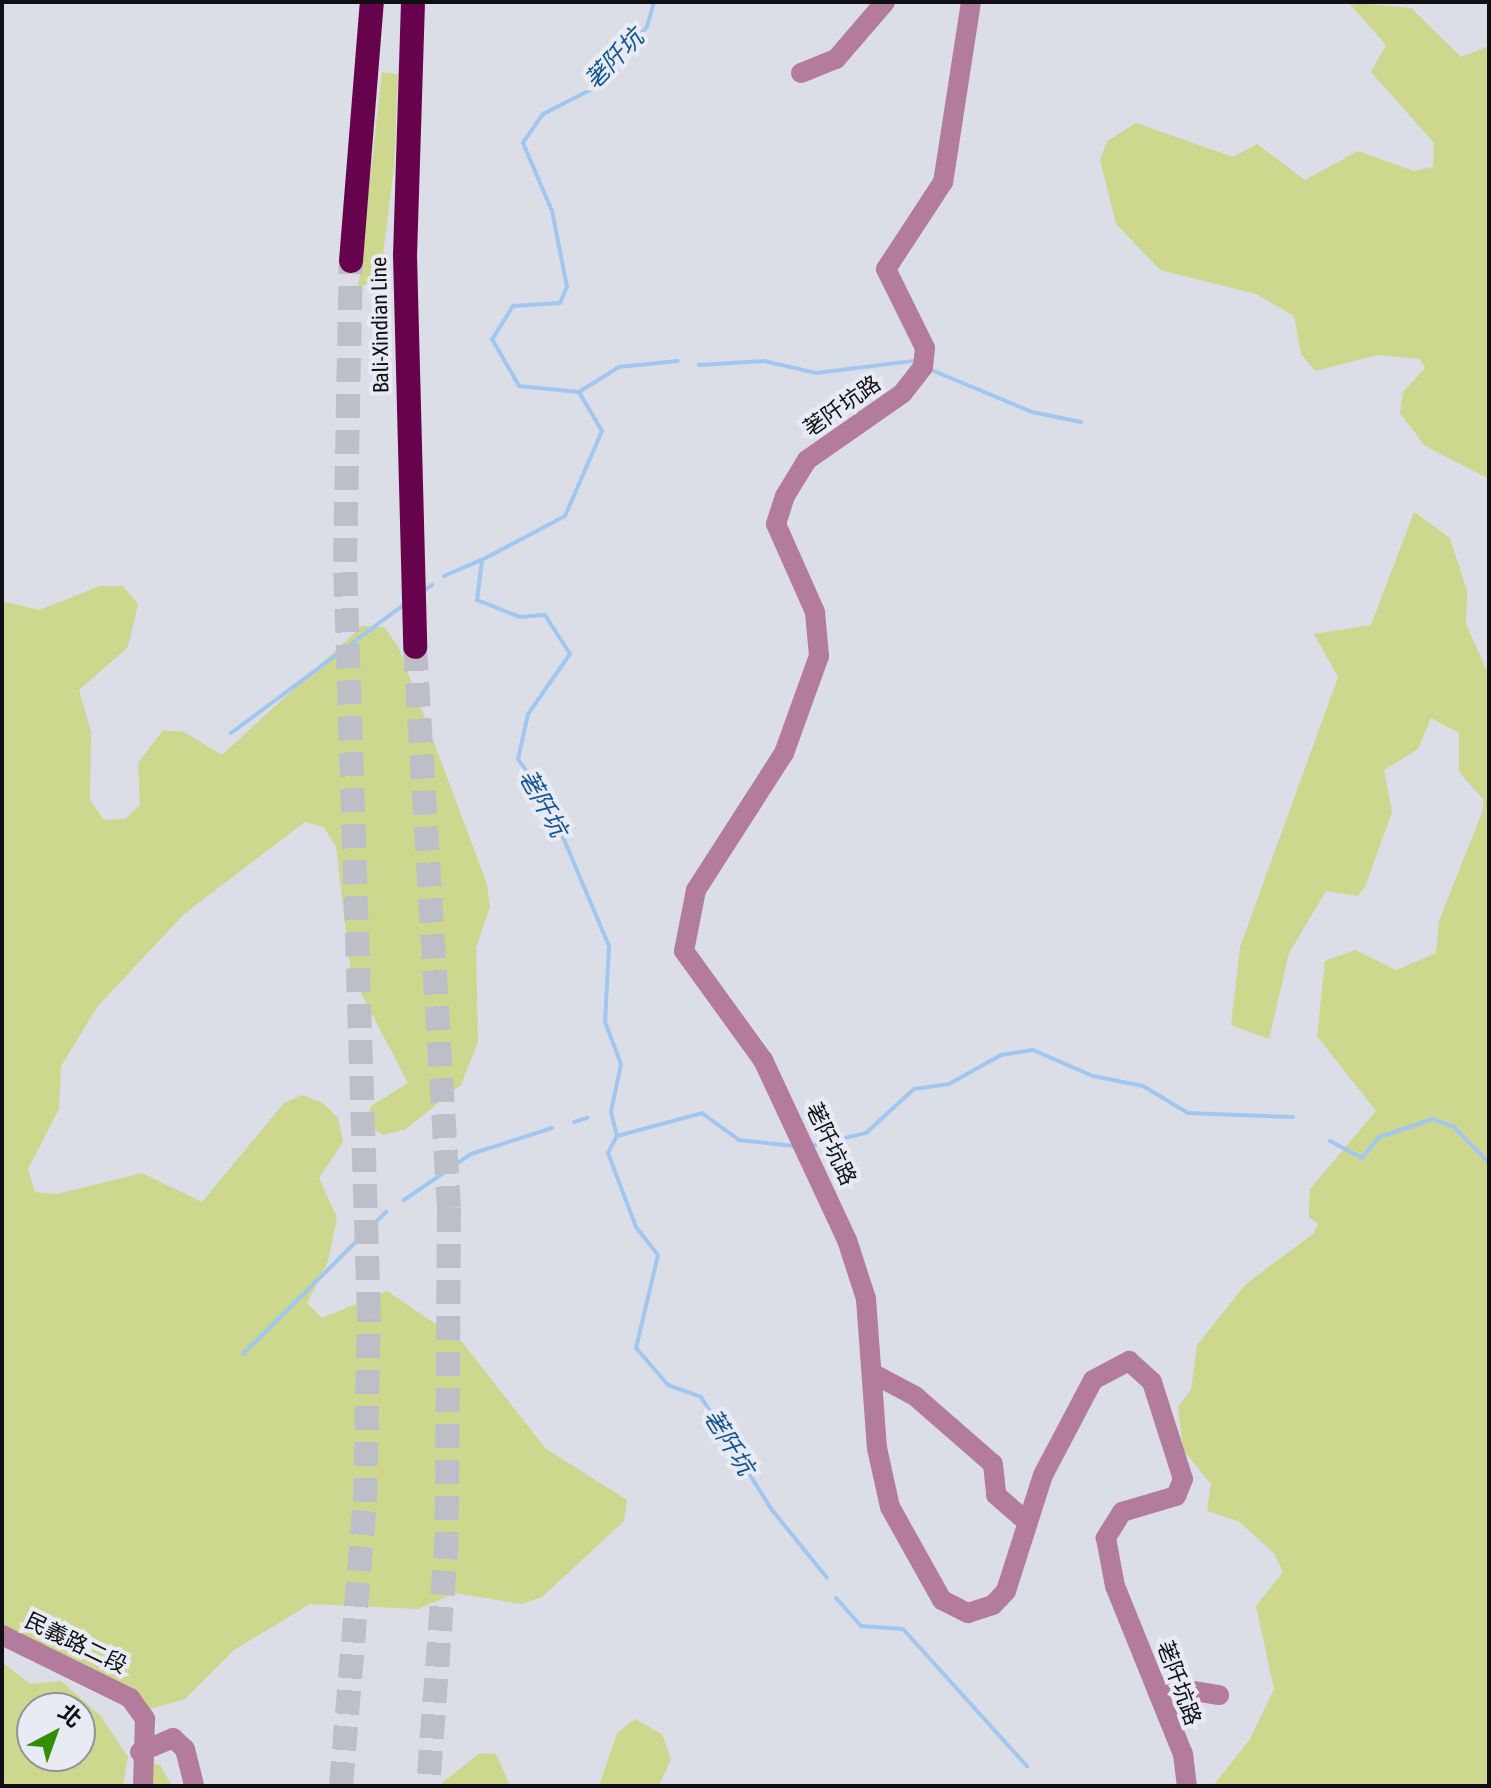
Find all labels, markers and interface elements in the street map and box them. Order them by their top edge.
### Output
water label: 荖阡坑 [579,23,649,95]
street label: Bali-Xindian Line [366,257,394,393]
street label: 荖阡坑路 [798,370,886,442]
water label: 荖阡坑 [513,765,573,841]
street label: 荖阡坑路 [800,1099,862,1189]
water label: 荖阡坑 [698,1404,760,1480]
street label: 民義路二段 [21,1607,131,1679]
street label: 荖阡坑路 [1152,1637,1206,1729]
north arrow [16,1692,96,1772]
text: 北 [54,1698,87,1732]

